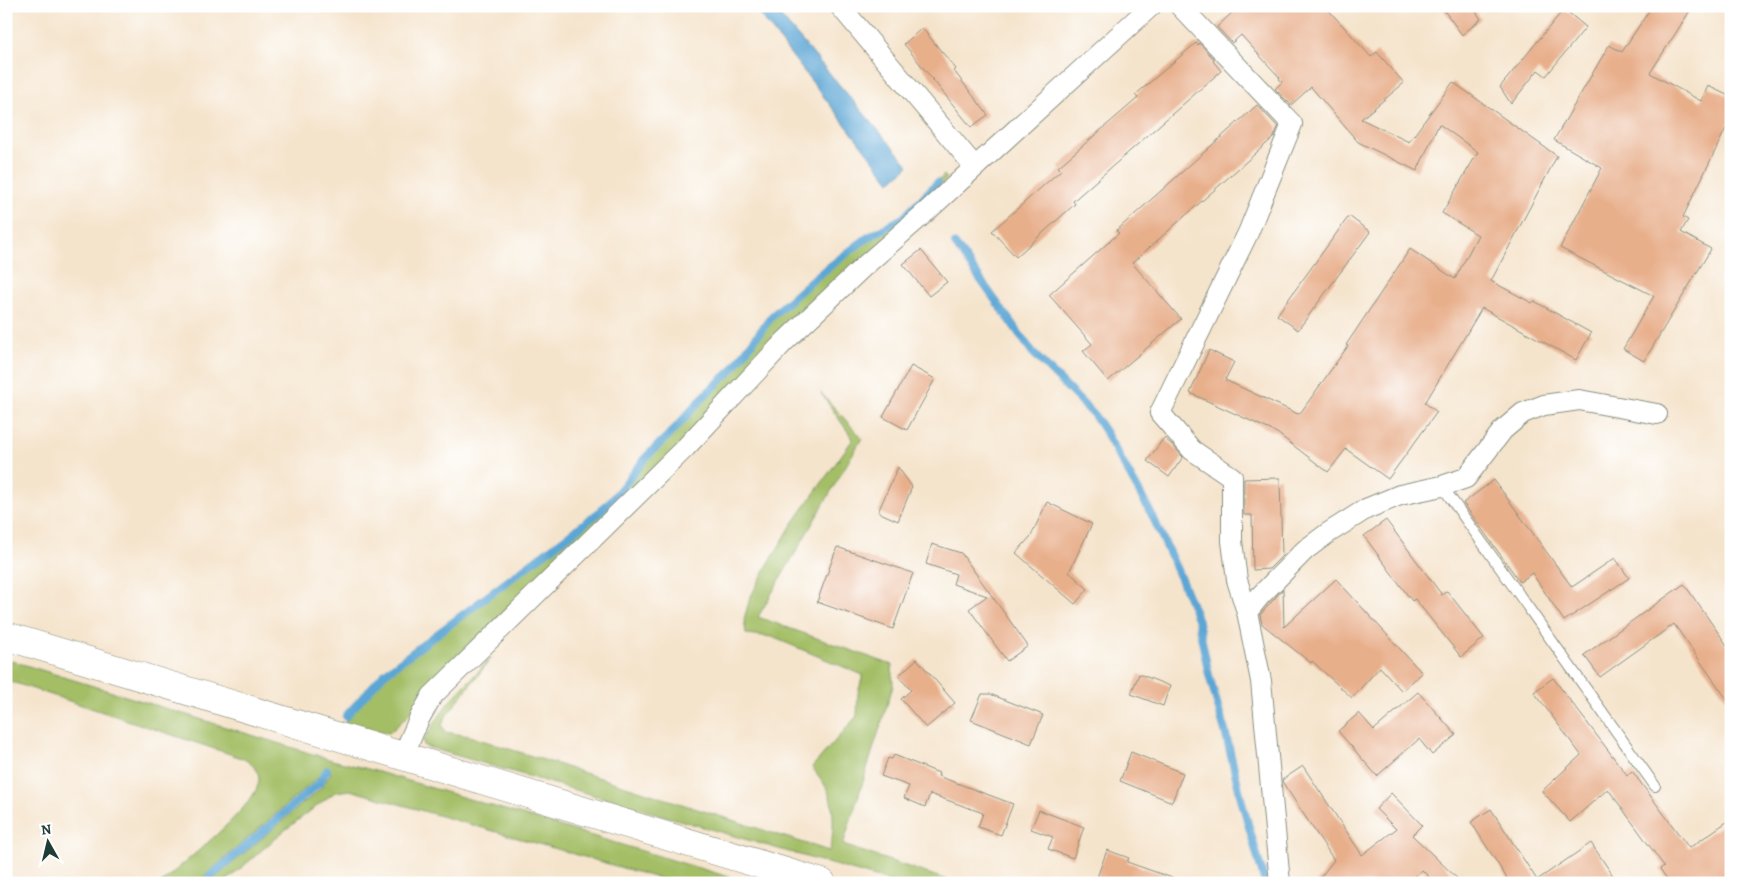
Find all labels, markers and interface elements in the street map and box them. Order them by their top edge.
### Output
north arrow [22,816,72,866]
text: N [40,820,53,840]

